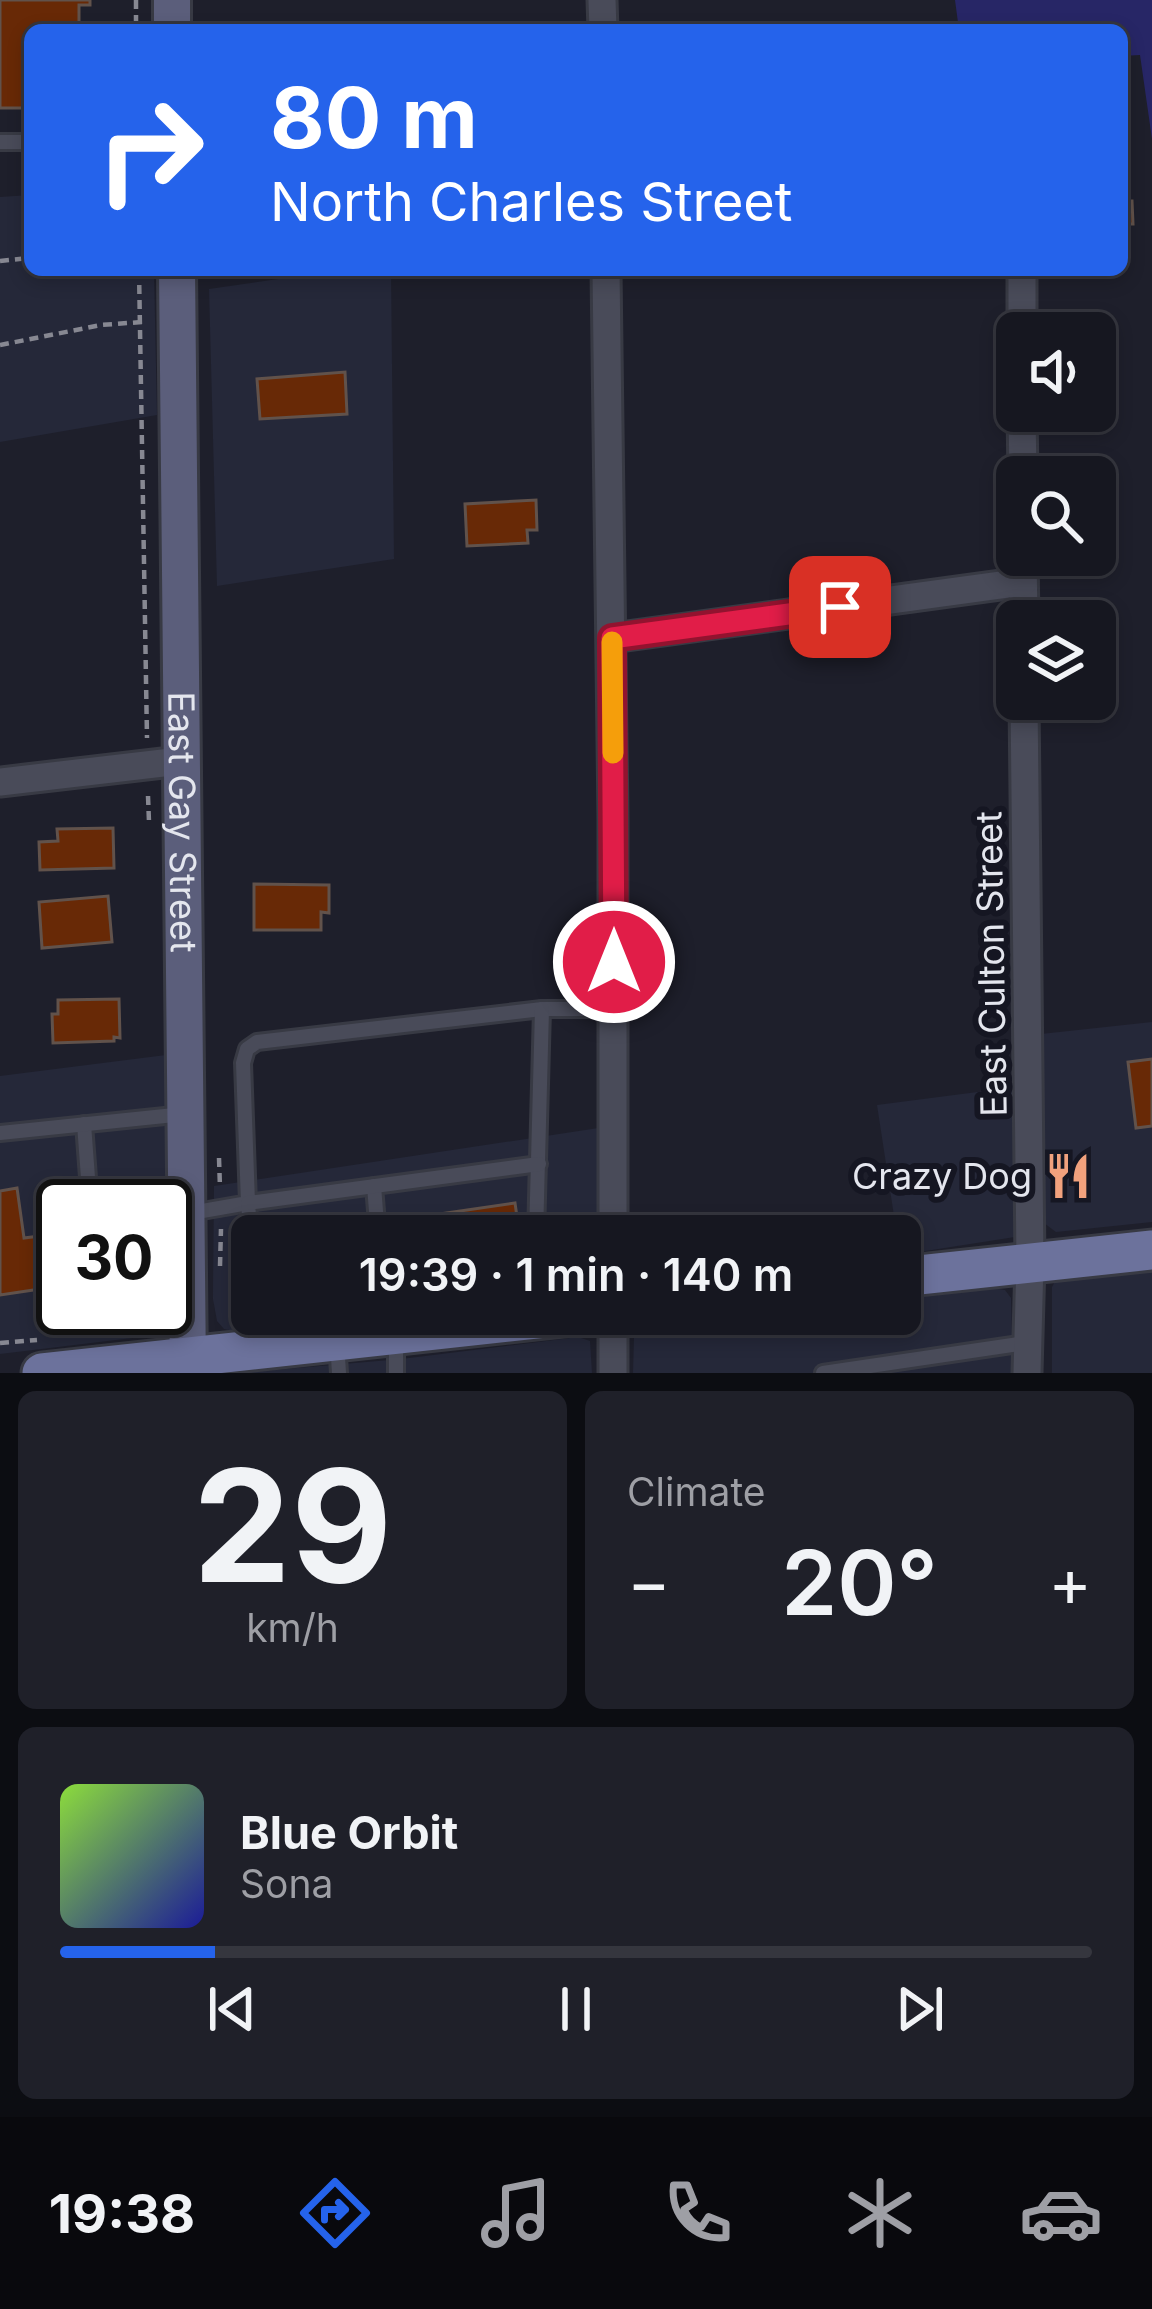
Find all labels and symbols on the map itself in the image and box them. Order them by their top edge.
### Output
pin [789,556,891,658]
street label: East Gay Street [159,691,206,953]
street label: East Culton Street [966,811,1016,1117]
position arrow [551,899,677,1025]
restaurant icon: Crazy Dog [1043,1151,1093,1201]
place label: Crazy Dog [852,1154,1032,1198]
speed limit sign: 30 [36,1179,192,1335]

